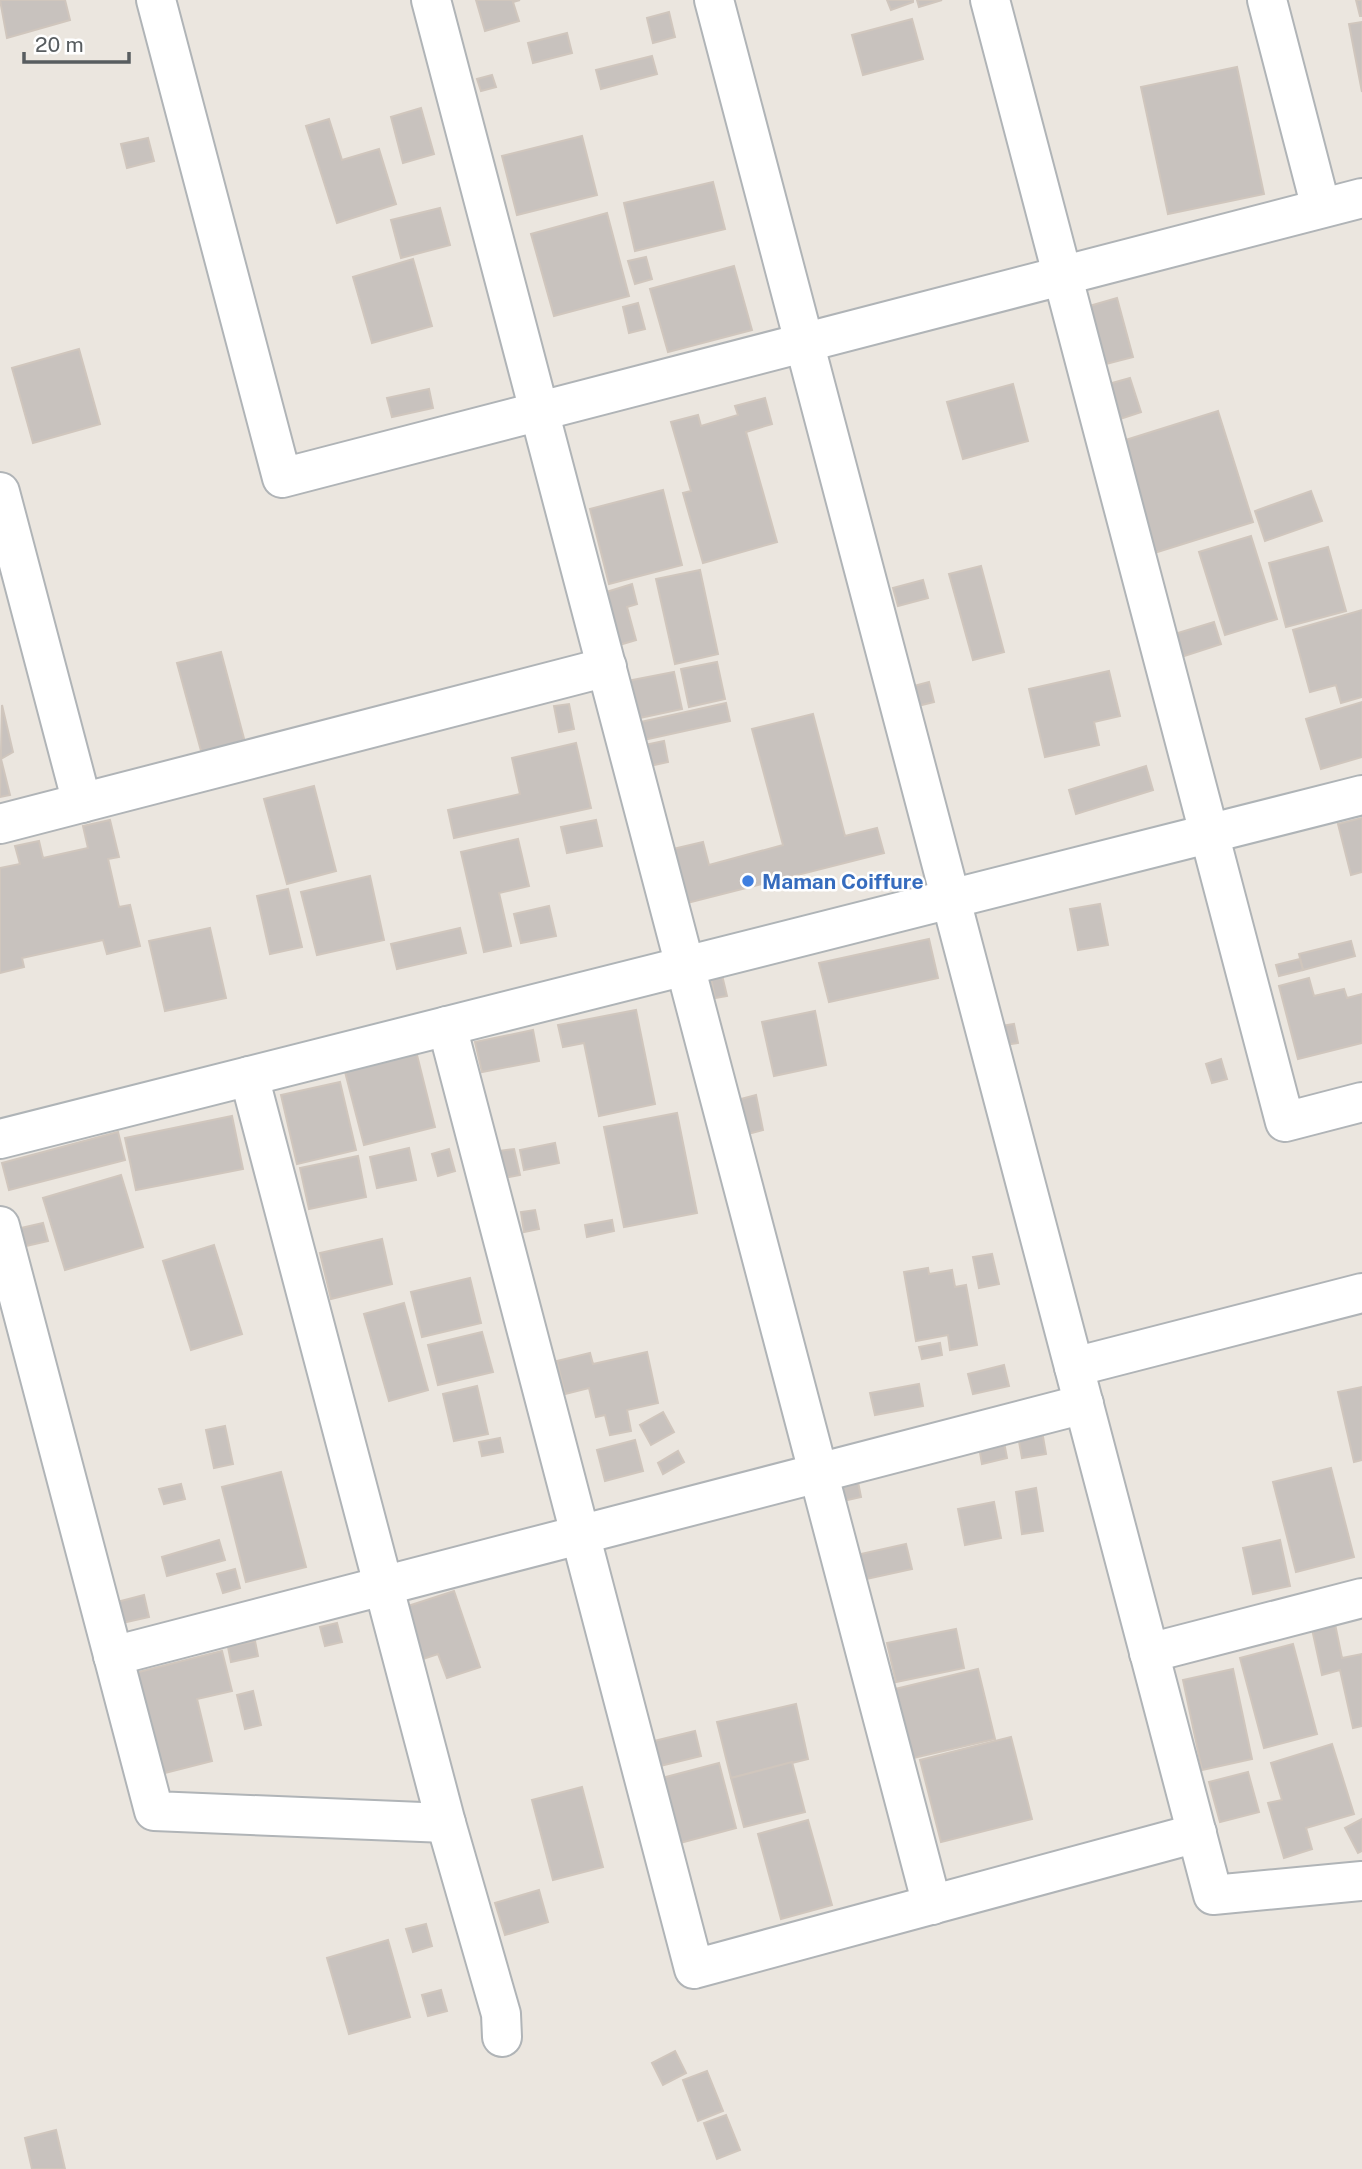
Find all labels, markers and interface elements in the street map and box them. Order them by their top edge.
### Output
scale bar [24,21,130,65]
text: 20 m [35,32,84,57]
place label: Maman Coiffure [762,869,924,894]
marker: Maman Coiffure [740,873,756,889]

